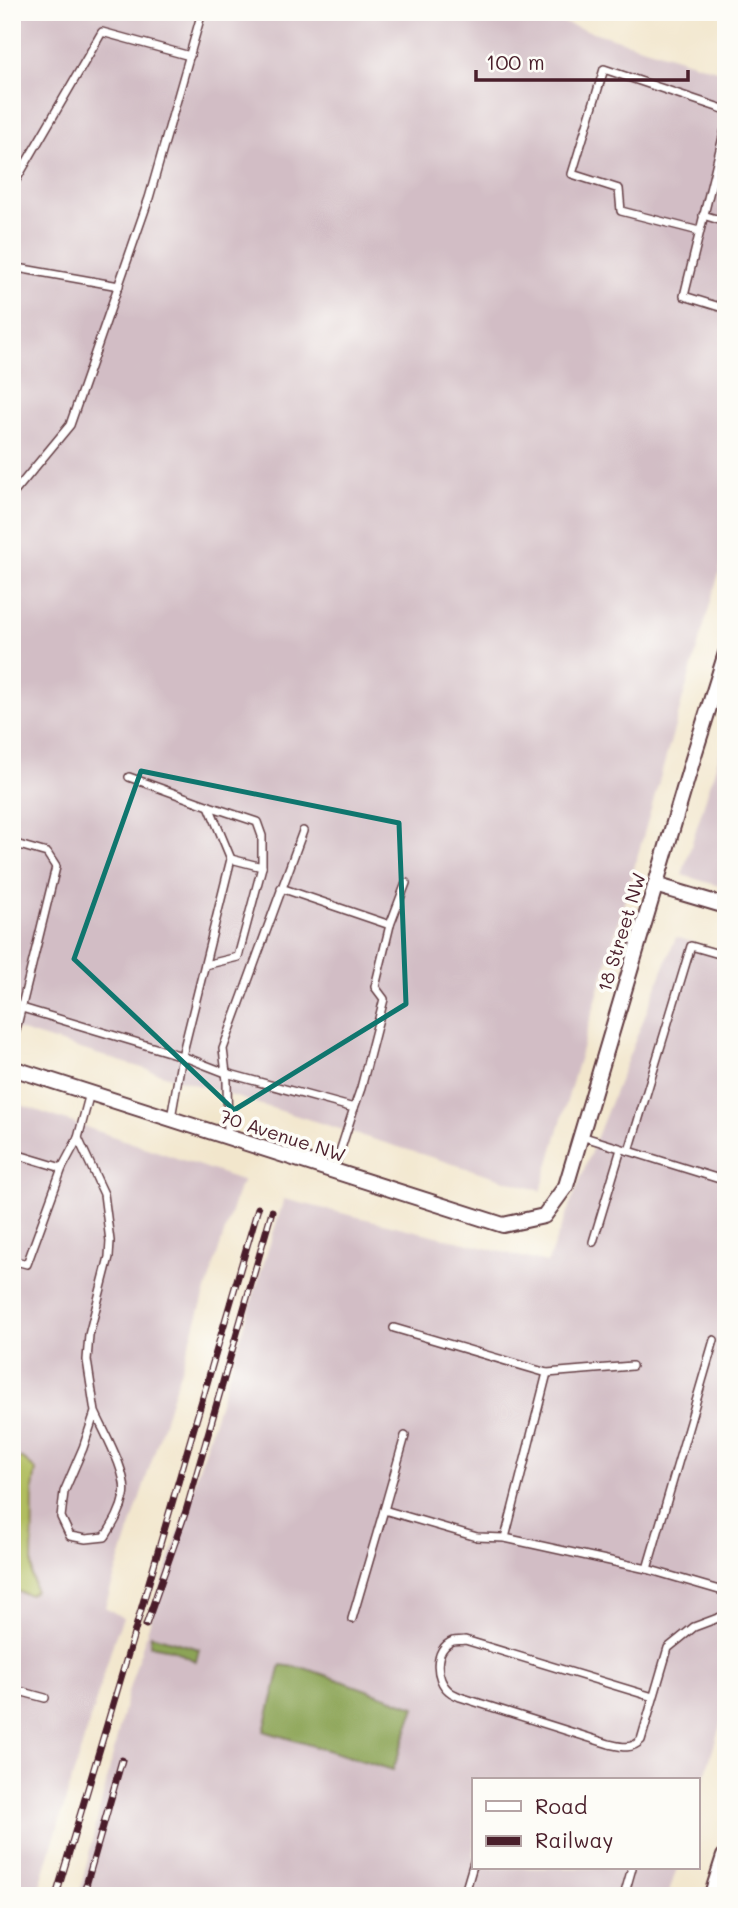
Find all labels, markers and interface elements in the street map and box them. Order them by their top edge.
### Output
scale bar [476,38,687,82]
text: 100 m [486,48,545,75]
street label: 18 Street NW [591,869,651,995]
street label: 70 Avenue NW [217,1103,349,1167]
legend [472,1778,700,1870]
text: Road [535,1792,587,1819]
text: Railway [535,1826,614,1853]

